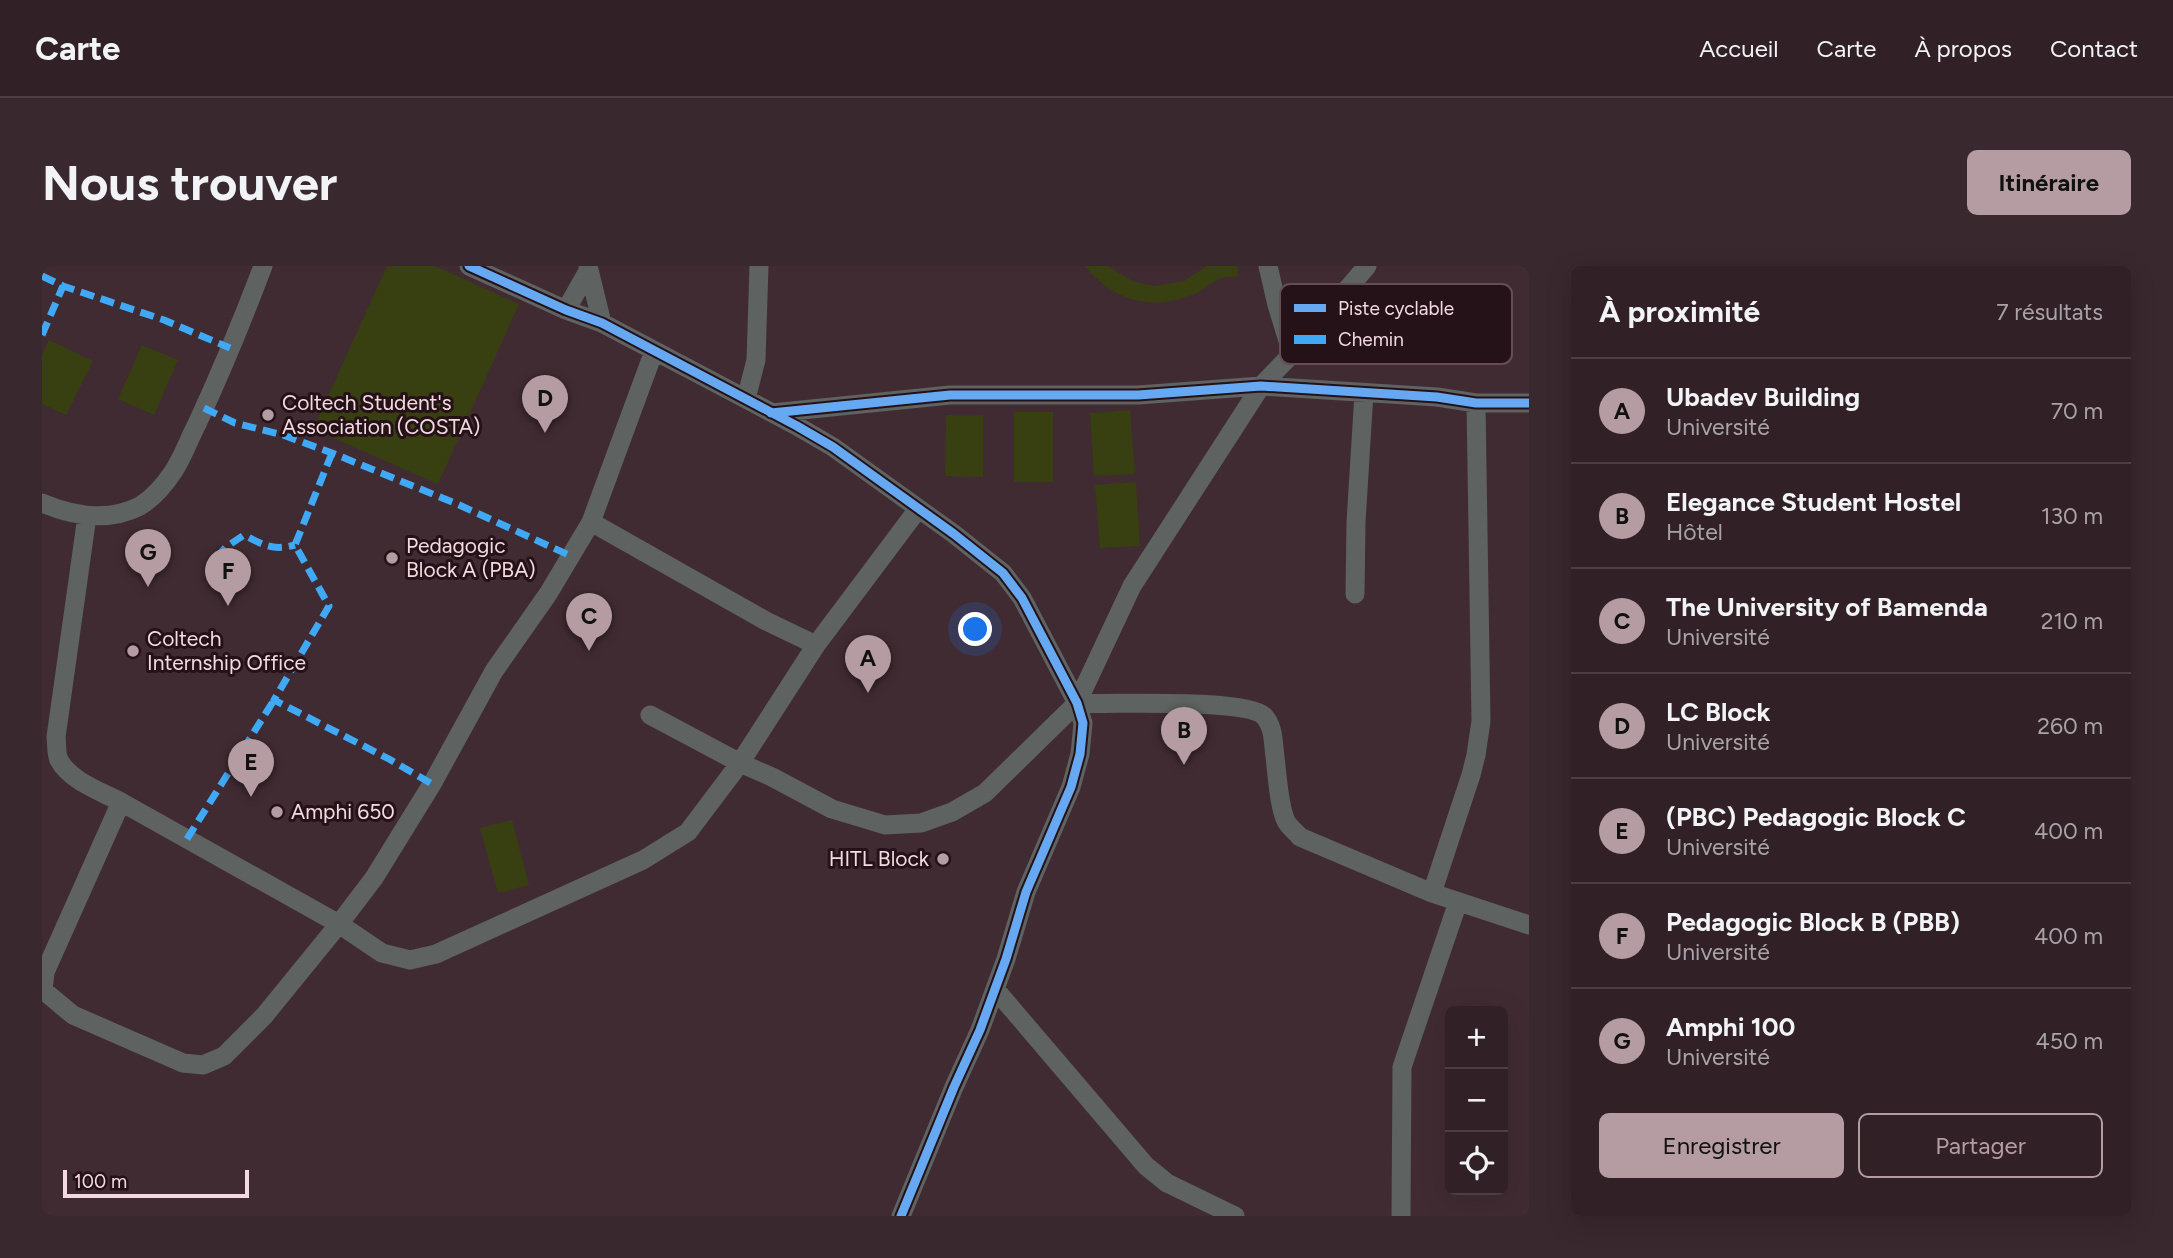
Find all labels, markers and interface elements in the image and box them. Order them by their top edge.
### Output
text: Carte [35,29,120,68]
text: Accueil [1699,34,1779,63]
text: Carte [1817,34,1876,63]
text: À propos [1914,34,2012,63]
text: Contact [2050,34,2138,63]
button: Itinéraire [1967,150,2131,215]
text: Nous trouver [42,153,337,212]
legend [1280,284,1512,364]
text: À proximité [1599,293,1760,330]
text: Piste cyclable [1338,297,1454,320]
text: 7 résultats [1996,298,2103,326]
text: Chemin [1338,328,1404,351]
pin: D [522,375,568,433]
text: Ubadev Building [1666,381,1860,413]
place label: Coltech Student's Association (COSTA) [282,390,480,439]
text: A [1614,397,1630,425]
text: 70 m [2051,397,2103,425]
marker: Coltech Student's Association (COSTA) [260,407,276,423]
text: Université [1666,413,1770,441]
text: Elegance Student Hostel [1666,486,1961,518]
text: B [1615,502,1629,530]
text: 130 m [2041,502,2103,530]
text: Hôtel [1666,518,1723,546]
pin: G [125,529,171,587]
place label: Pedagogic Block A (PBA) [406,533,536,582]
pin: F [205,548,251,606]
marker: Pedagogic Block A (PBA) [384,550,400,566]
text: The University of Bamenda [1666,591,1988,623]
pin: C [566,593,612,651]
text: C [1614,607,1630,635]
text: 210 m [2041,607,2103,635]
your location [958,612,992,646]
text: Université [1666,623,1770,651]
place label: Coltech Internship Office [147,626,306,675]
pin: A [845,635,891,693]
marker: Coltech Internship Office [125,643,141,659]
text: LC Block [1666,696,1771,728]
pin: B [1161,707,1207,765]
text: D [1614,712,1630,740]
text: 260 m [2037,712,2103,740]
text: Université [1666,728,1770,756]
pin: E [228,739,274,797]
place label: Amphi 650 [291,799,395,824]
text: (PBC) Pedagogic Block C [1666,801,1966,833]
marker: Amphi 650 [269,804,285,820]
text: E [1615,817,1629,845]
text: 400 m [2034,817,2103,845]
text: Université [1666,833,1770,861]
place label: HITL Block [829,846,930,871]
marker: HITL Block [935,851,951,867]
text: Pedagogic Block B (PBB) [1666,906,1960,938]
text: F [1616,922,1628,950]
text: 400 m [2034,922,2103,950]
text: Université [1666,938,1770,966]
map controls [1445,1006,1508,1195]
button: + [1445,1006,1508,1069]
text: Amphi 100 [1666,1011,1795,1043]
text: G [1613,1027,1631,1055]
text: 450 m [2035,1027,2103,1055]
text: Université [1666,1043,1770,1071]
button: − [1445,1069,1508,1132]
button: Enregistrer [1599,1113,1844,1178]
button: Partager [1858,1113,2103,1178]
button: locate [1445,1132,1508,1195]
scale bar [63,1167,248,1199]
text: 100 m [74,1170,127,1193]

